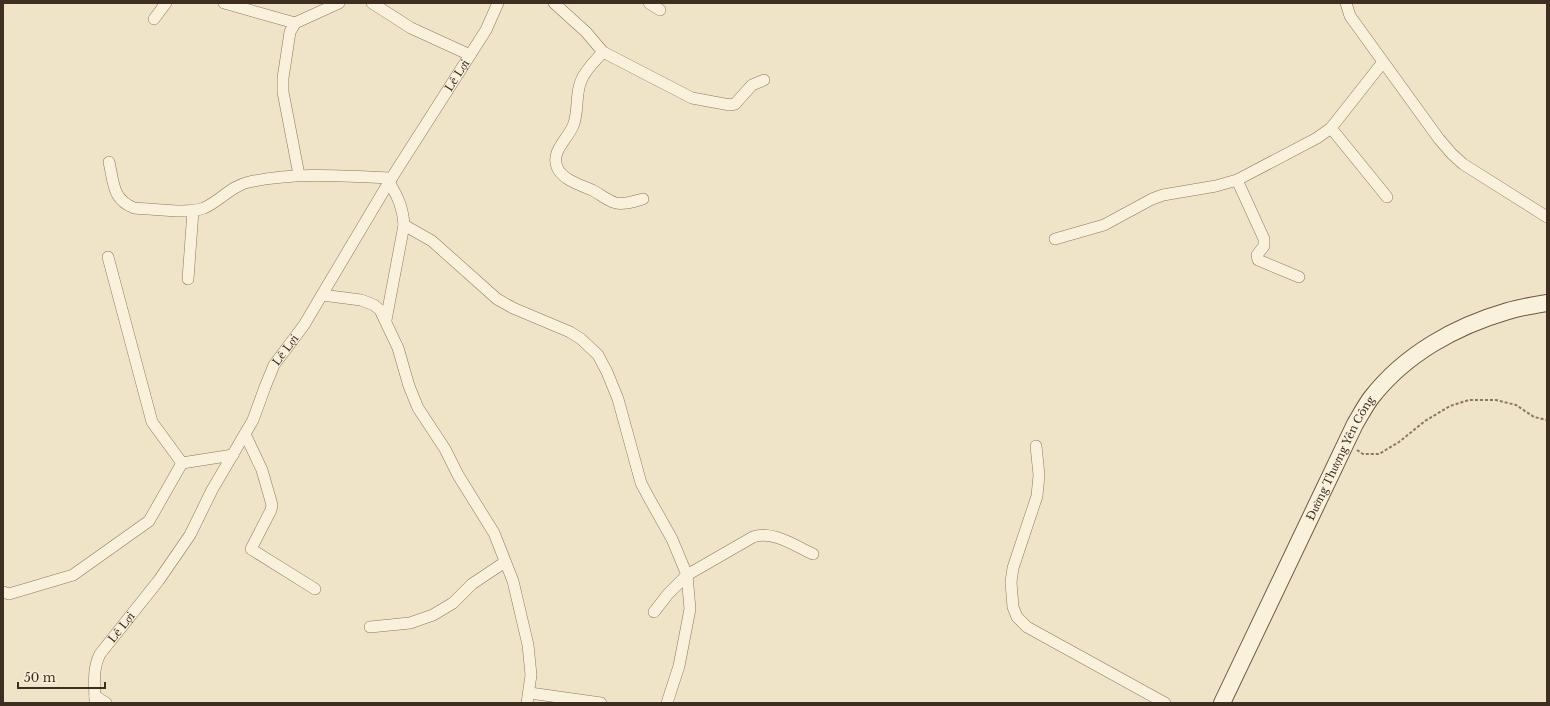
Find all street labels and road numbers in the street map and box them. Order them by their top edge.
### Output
street label: Lê Lợi [442,57,472,94]
street label: Lê Lợi [269,332,302,368]
street label: Đường Thượng Yên Công [1303,393,1378,523]
street label: Lê Lợi [105,609,138,645]

